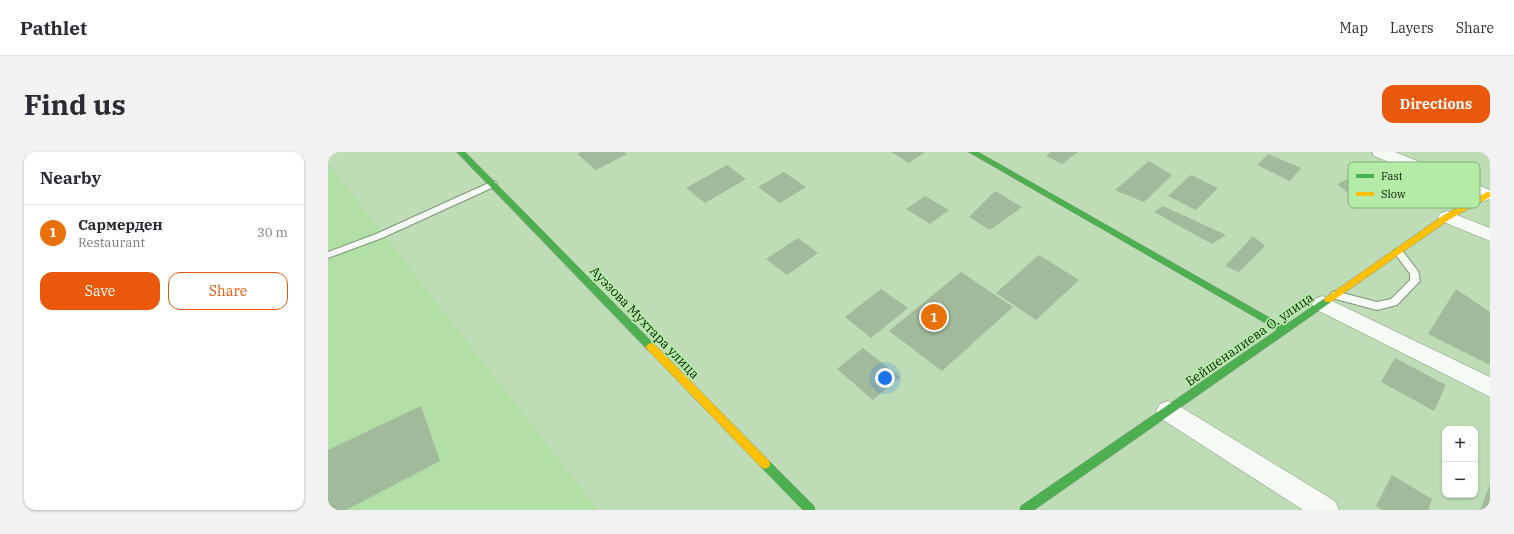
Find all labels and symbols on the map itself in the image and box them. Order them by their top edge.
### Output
legend [1348,162,1480,208]
text: Fast [1381,169,1403,183]
text: Slow [1381,187,1406,201]
street label: Ауэзова Мухтара улица [586,262,703,382]
street label: Бейшеналиева О. улица [1182,289,1317,390]
pin: 1 [921,302,947,332]
your location [875,368,895,388]

